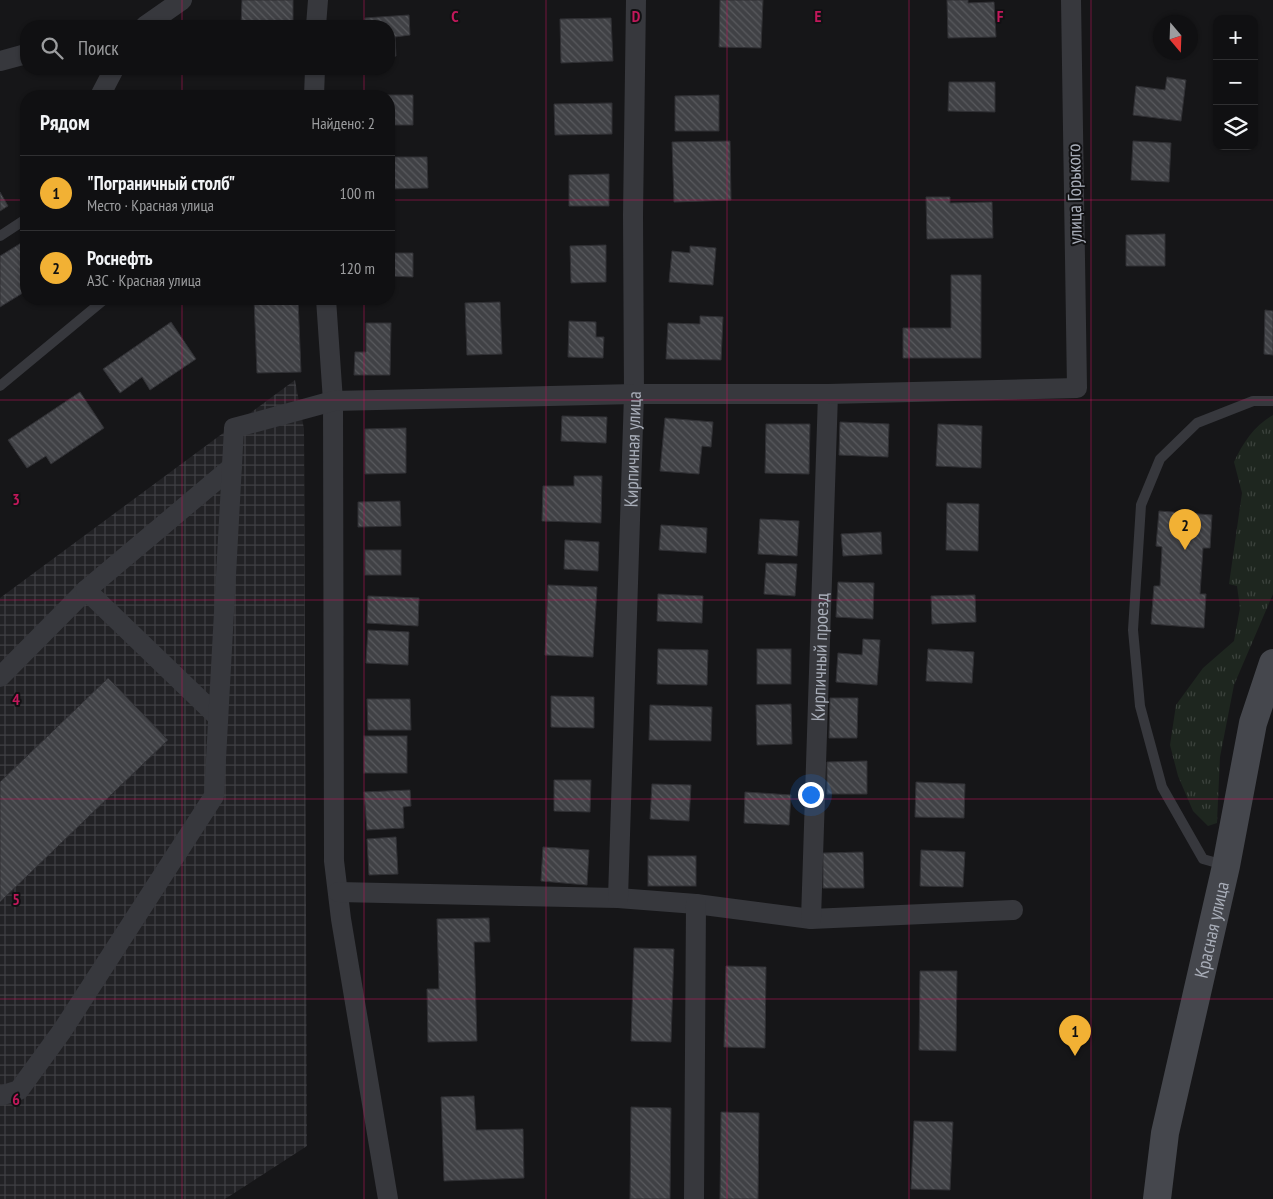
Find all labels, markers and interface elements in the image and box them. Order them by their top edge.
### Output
text: C [451,6,459,26]
text: D [632,6,641,26]
text: E [815,6,822,26]
text: F [997,6,1004,26]
north arrow [1153,15,1198,60]
map controls [1213,15,1258,150]
button: + [1213,15,1258,60]
search box [20,20,395,75]
icon: search [38,34,66,62]
text: Поиск [78,36,119,60]
button: − [1213,60,1258,105]
button: layers [1213,105,1258,150]
text: Рядом [40,109,90,136]
text: Найдено: 2 [312,113,375,133]
street label: улица Горького [1061,143,1087,245]
text: "Пограничный столб" [87,171,235,195]
text: 1 [52,183,60,203]
text: 100 m [340,183,375,203]
text: Место · Красная улица [87,195,214,215]
text: Роснефть [87,246,153,270]
text: 2 [52,258,60,278]
text: 120 m [340,258,375,278]
text: АЗС · Красная улица [87,270,201,290]
street label: Кирпичная улица [618,391,646,508]
text: 3 [12,489,20,509]
pin: 2 [1169,509,1201,550]
street label: Кирпичный проезд [805,592,834,722]
text: 4 [12,689,20,709]
your location [798,782,824,808]
street label: Красная улица [1189,879,1234,980]
text: 5 [12,889,20,909]
pin: 1 [1059,1015,1091,1056]
text: 6 [12,1089,20,1109]

